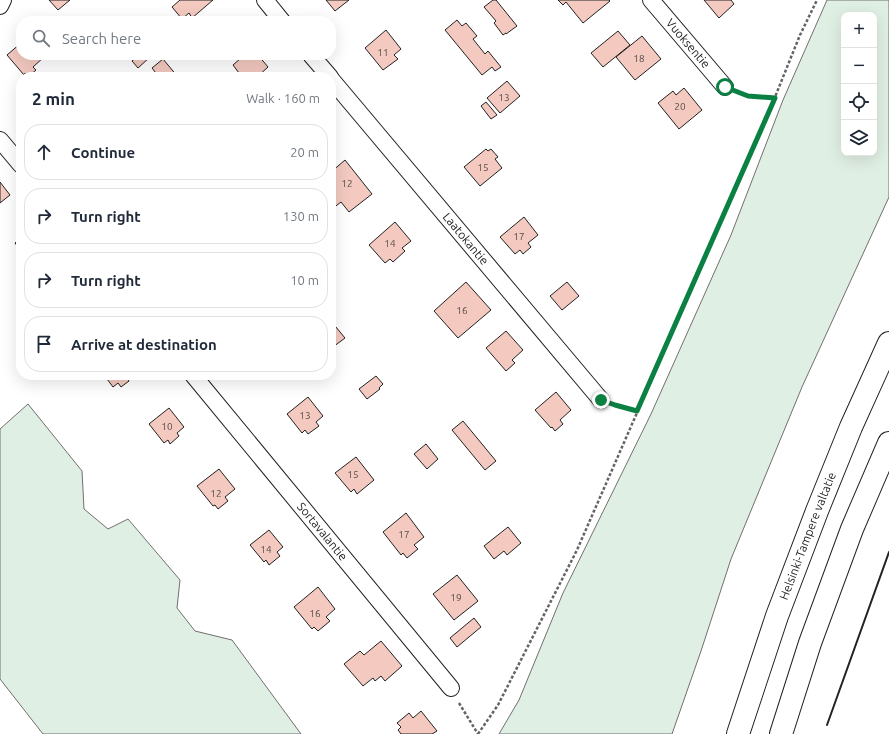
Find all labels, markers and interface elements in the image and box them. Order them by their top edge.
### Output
map controls [841,12,877,156]
button: + [841,12,877,48]
search box [16,16,336,60]
street label: Vuoksentie [664,16,713,70]
icon: search [30,27,52,49]
text: Search here [62,30,141,47]
house number: 11 [377,47,389,58]
button: − [841,48,877,84]
house number: 18 [633,53,645,64]
route start [716,78,734,96]
button: locate [841,84,877,120]
text: 2 min [32,89,75,108]
text: Walk · 160 m [246,91,320,105]
house number: 13 [498,92,510,103]
house number: 20 [674,101,686,112]
button: layers [841,120,877,156]
icon: ahead [33,141,55,163]
text: Continue [71,144,135,161]
text: 20 m [290,145,319,159]
house number: 15 [477,162,489,173]
house number: 12 [341,178,353,189]
icon: right [33,205,55,227]
text: Turn right [71,208,141,225]
text: 130 m [283,209,319,223]
street label: Laatokantie [440,210,491,267]
house number: 17 [513,231,525,242]
house number: 14 [384,238,396,249]
icon: right [33,269,55,291]
text: Turn right [71,272,141,289]
text: 10 m [290,273,319,287]
house number: 16 [456,305,468,316]
icon: arrive [33,333,55,355]
text: Arrive at destination [71,336,217,353]
route end [592,391,610,409]
house number: 13 [299,410,311,421]
house number: 10 [161,421,173,432]
house number: 15 [347,469,359,480]
street label: Helsinki-Tampere valtatie [777,470,838,601]
house number: 12 [210,488,222,499]
street label: Sortavalantie [295,500,350,563]
house number: 17 [398,529,410,540]
house number: 14 [260,544,272,555]
house number: 19 [450,592,462,603]
house number: 16 [309,608,321,619]

